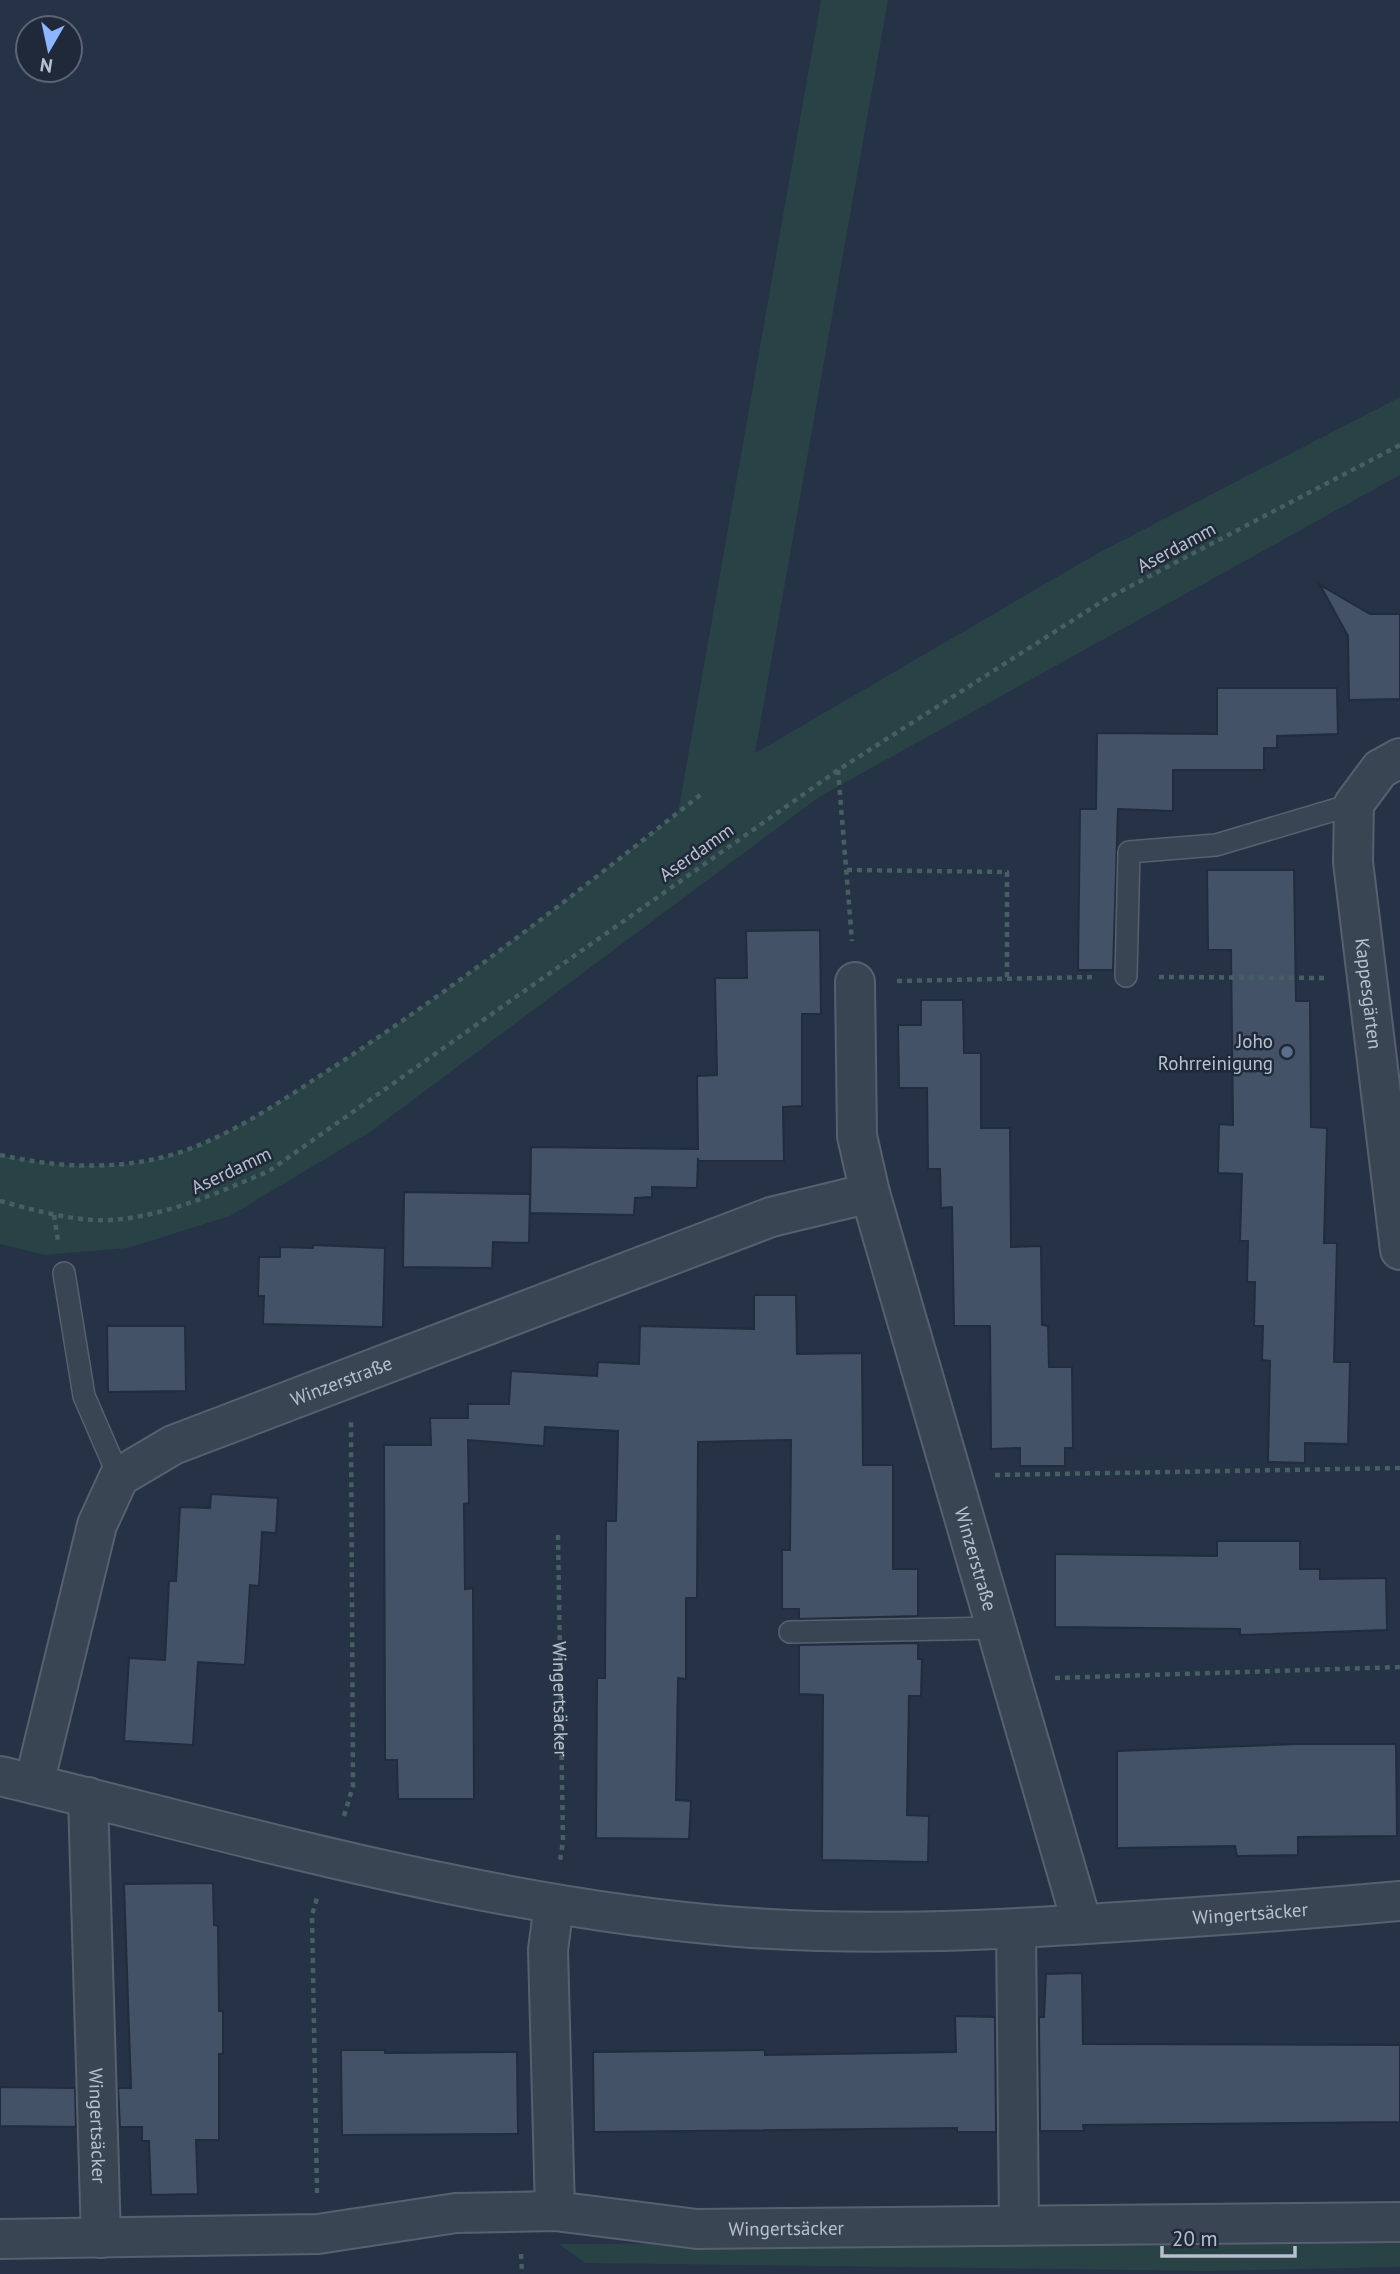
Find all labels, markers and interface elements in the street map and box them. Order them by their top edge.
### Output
north arrow [14,14,84,84]
text: N [38,53,54,79]
street label: Aserdamm [1133,516,1219,578]
street label: Aserdamm [654,818,738,886]
street label: Kappesgärten [1350,937,1388,1050]
place label: Joho Rohrreinigung [1158,1029,1273,1075]
marker: Joho Rohrreinigung [1279,1044,1295,1060]
street label: Aserdamm [187,1141,275,1199]
street label: Winzerstraße [287,1351,395,1411]
street label: Winzerstraße [950,1504,1003,1614]
street label: Wingertsäcker [548,1641,574,1757]
street label: Wingertsäcker [1192,1897,1309,1929]
street label: Wingertsäcker [84,2068,111,2185]
scale bar [1162,2214,1295,2258]
street label: Wingertsäcker [728,2216,845,2241]
text: 20 m [1172,2225,1218,2252]

